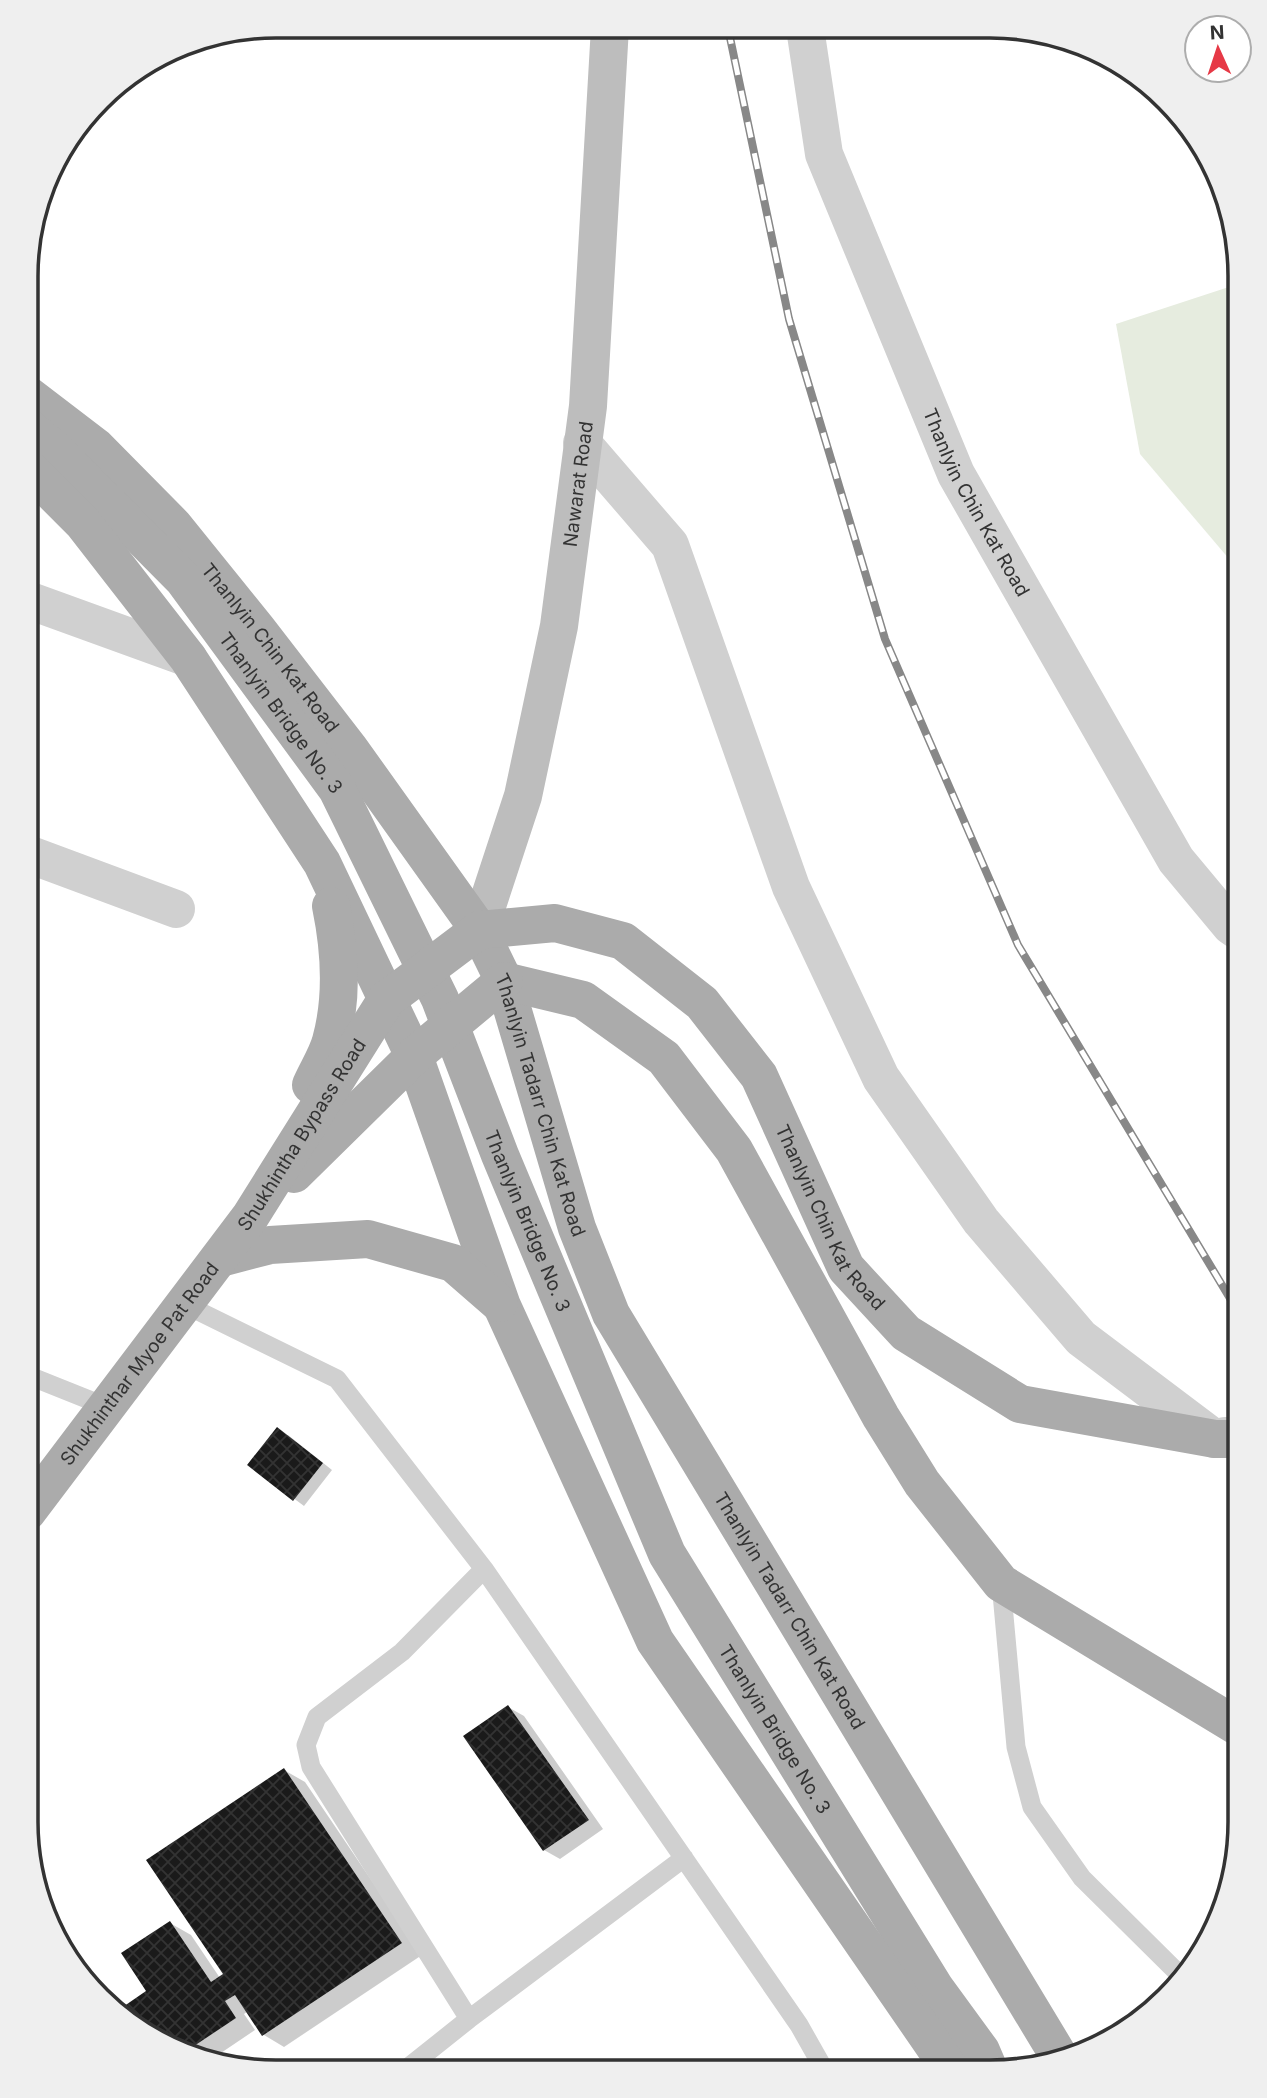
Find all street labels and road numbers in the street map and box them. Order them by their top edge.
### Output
street label: Thanlyin Chin Kat Road [919,405,1035,600]
street label: Nawarat Road [558,420,597,548]
street label: Thanlyin Chin Kat Road [197,558,344,737]
street label: Thanlyin Bridge No. 3 [214,627,348,798]
street label: Thanlyin Tadarr Chin Kat Road [490,969,591,1240]
street label: Shukhintha Bypass Road [232,1034,370,1235]
street label: Thanlyin Chin Kat Road [771,1121,890,1315]
street label: Thanlyin Bridge No. 3 [480,1127,576,1315]
street label: Shukhinthar Myoe Pat Road [55,1258,223,1470]
street label: Thanlyin Tadarr Chin Kat Road [710,1488,870,1733]
street label: Thanlyin Bridge No. 3 [714,1640,836,1818]

